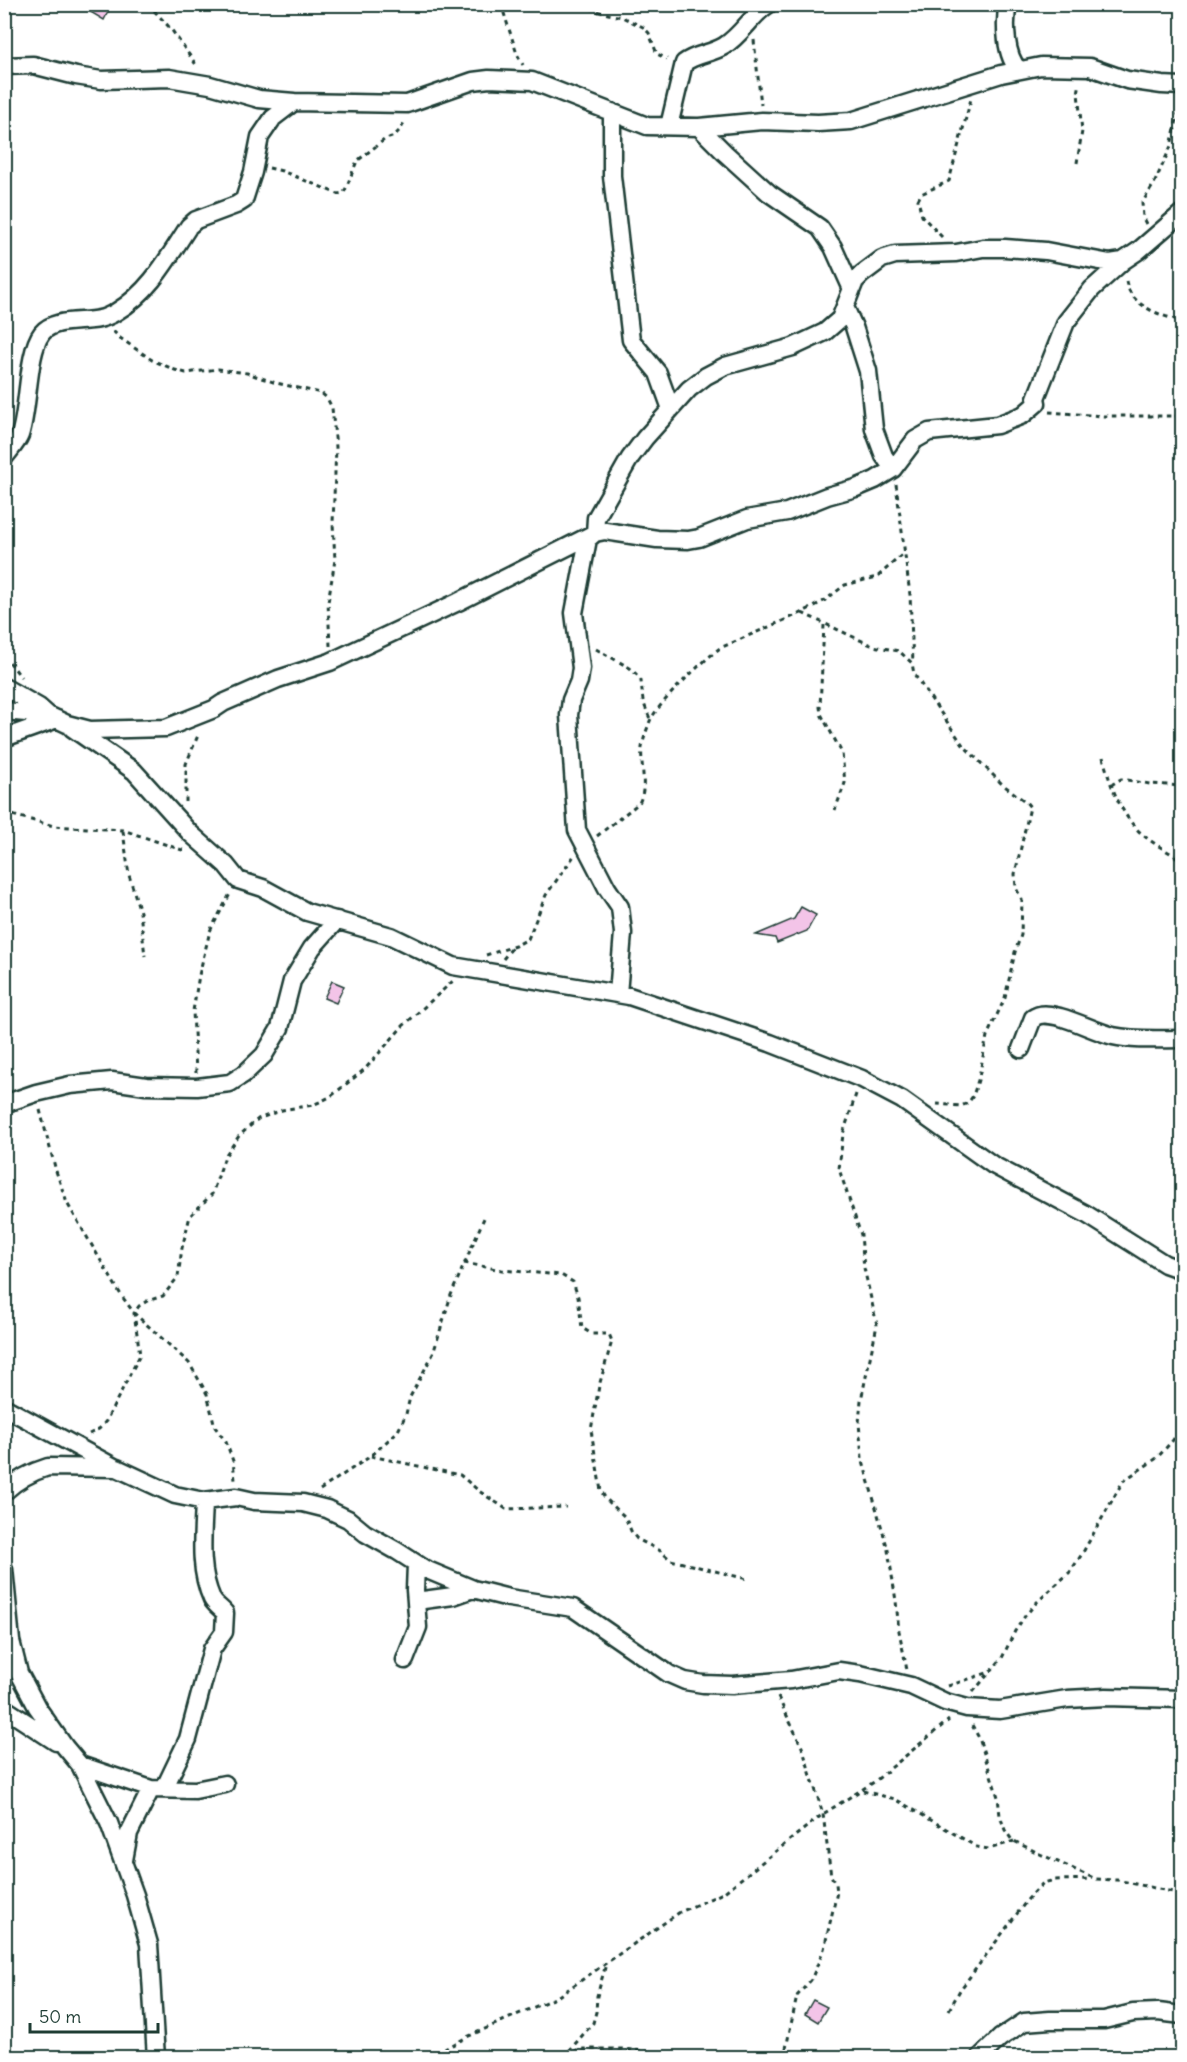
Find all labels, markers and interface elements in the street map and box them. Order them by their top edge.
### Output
scale bar [30,1996,158,2034]
text: 50 m [39,2005,81,2028]

